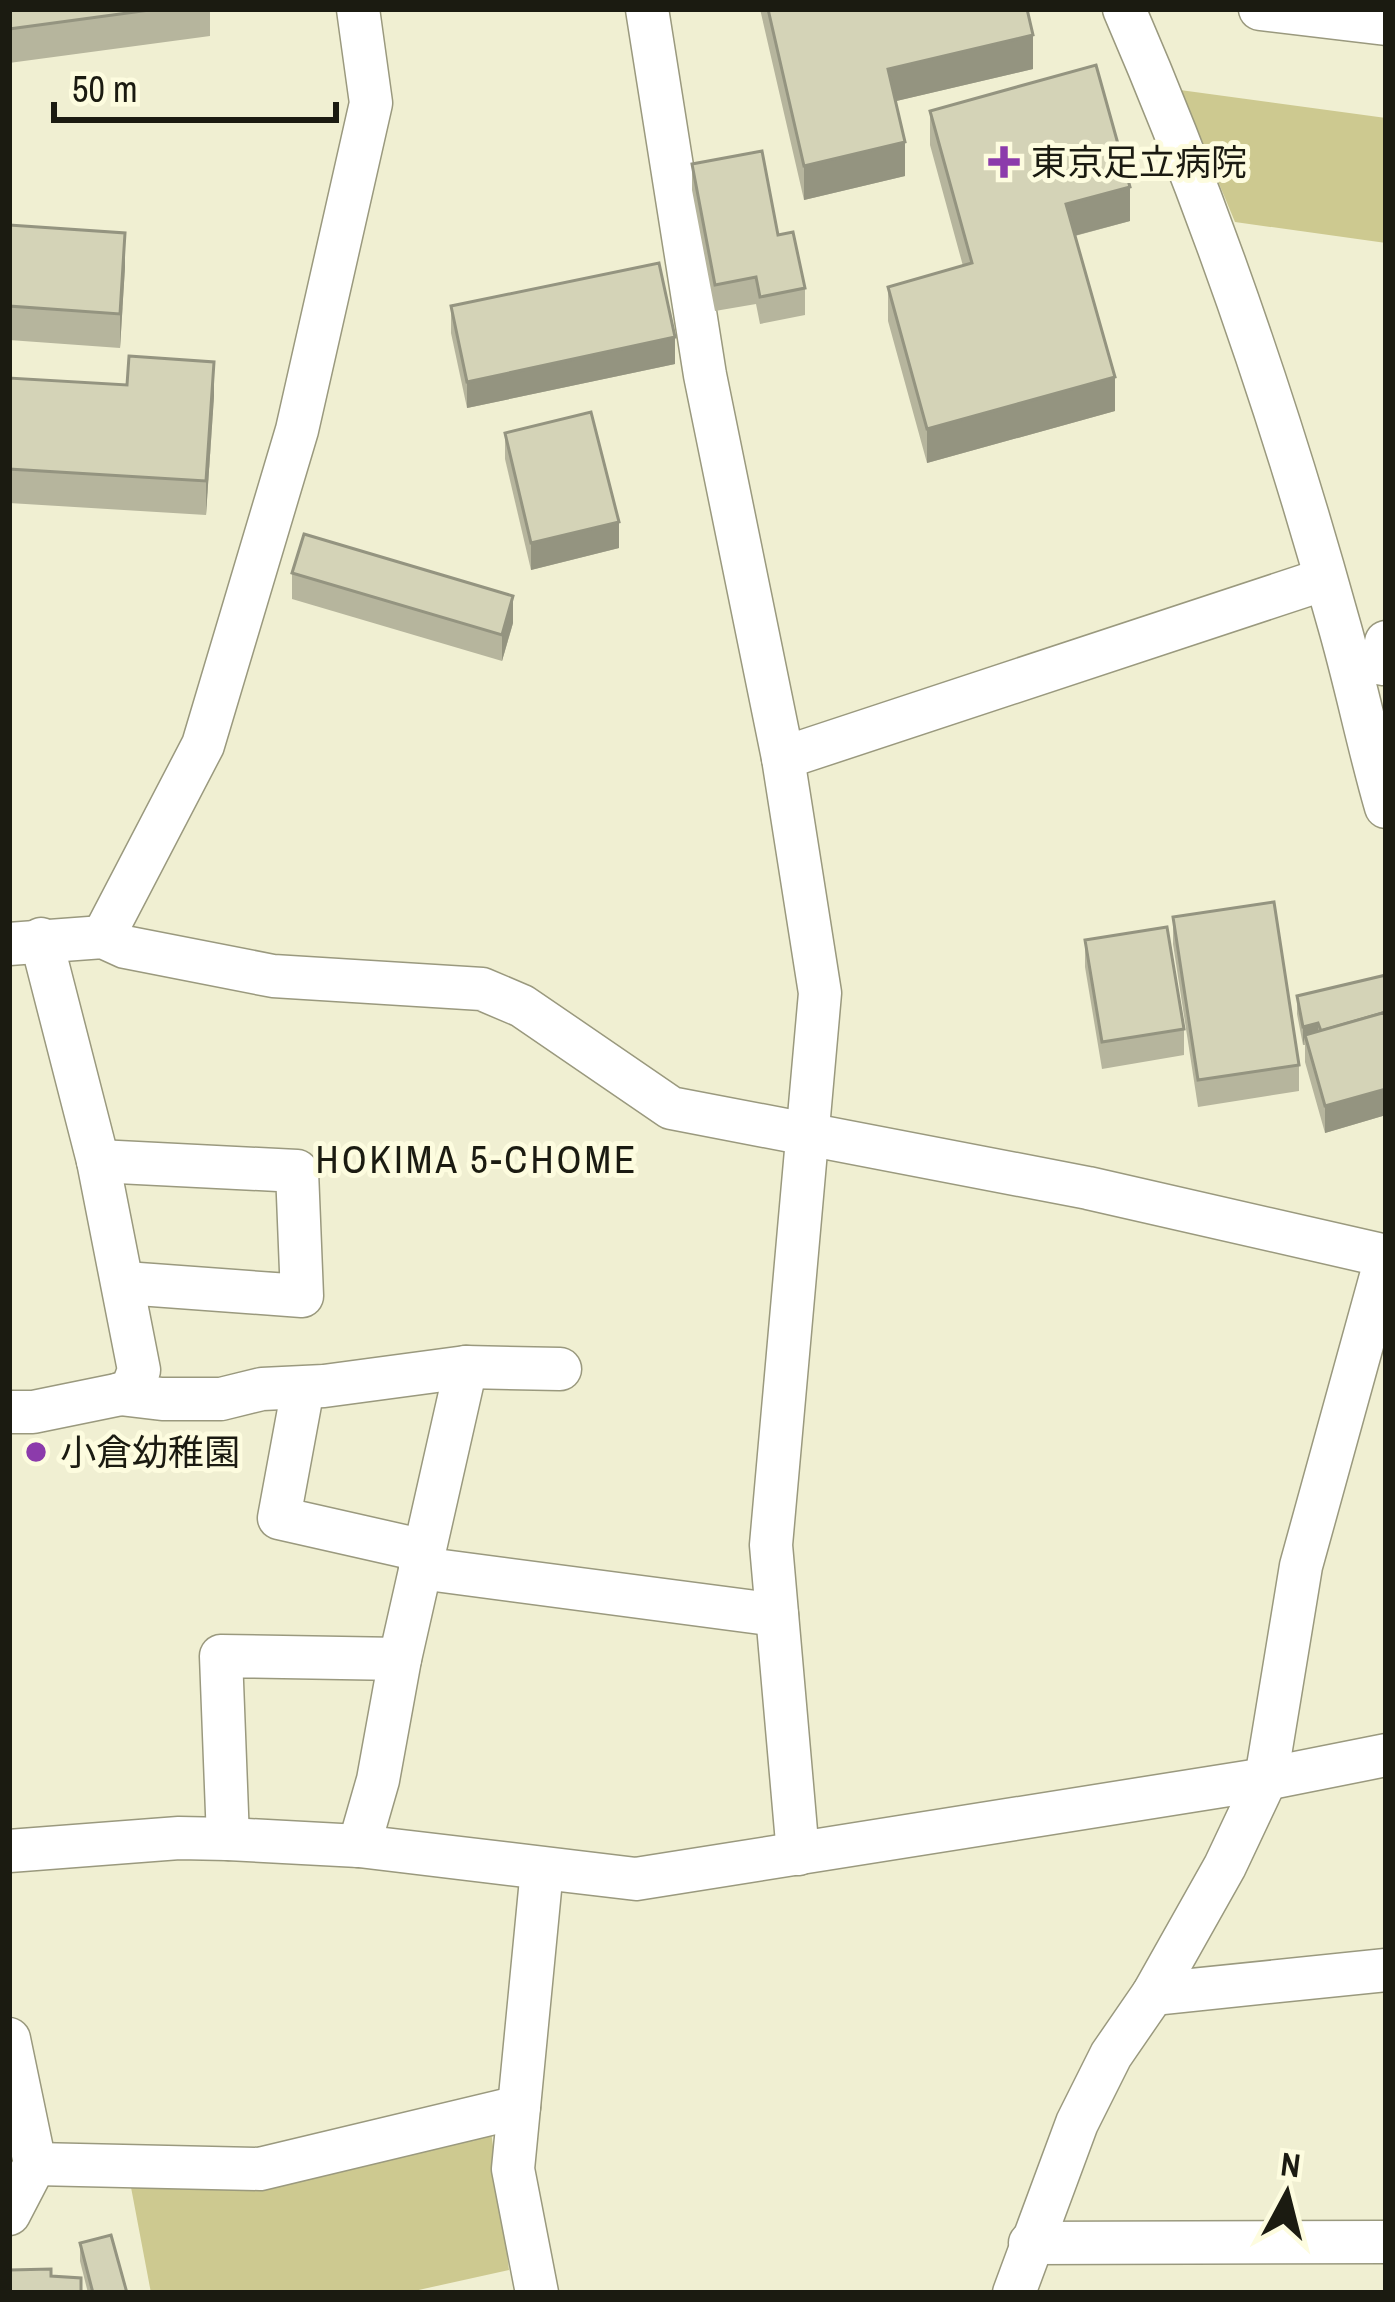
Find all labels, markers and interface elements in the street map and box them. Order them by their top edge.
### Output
scale bar [54,48,336,122]
text: 50 m [72,65,138,113]
place label: 東京足立病院 [1031,138,1247,186]
marker: 東京足立病院 [988,146,1020,178]
district label: HOKIMA 5-CHOME [316,1133,638,1185]
place label: 小倉幼稚園 [60,1428,240,1476]
marker: 小倉幼稚園 [23,1439,49,1465]
north arrow [1227,2134,1347,2254]
text: N [1278,2141,1303,2187]

